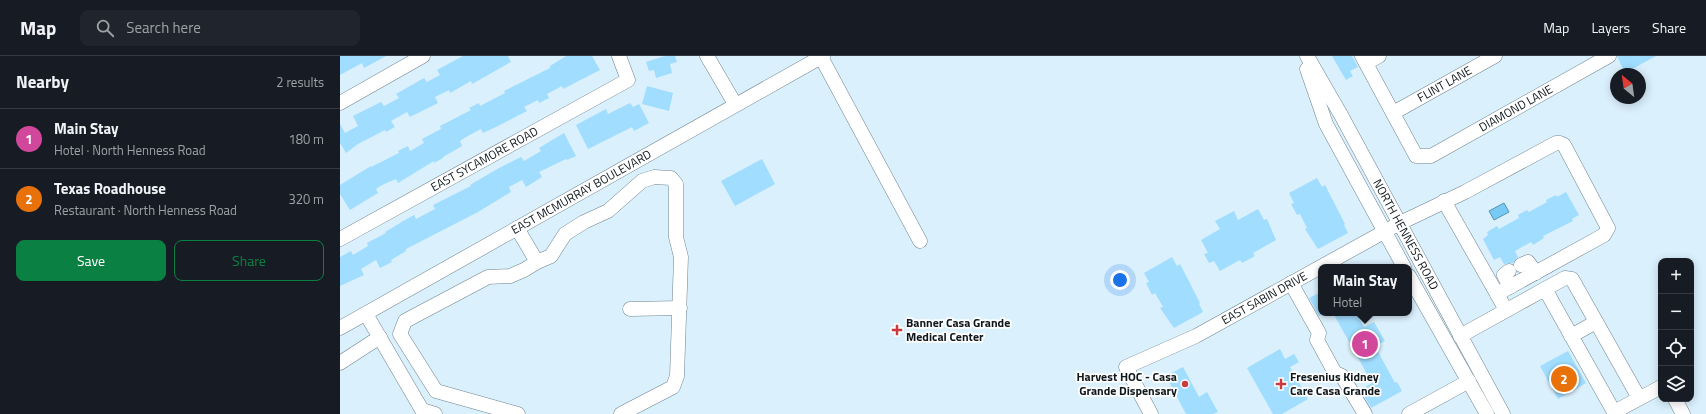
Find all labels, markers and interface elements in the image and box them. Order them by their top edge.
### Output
search box [80,10,360,46]
text: Map [20,13,56,42]
text: Search here [126,16,201,39]
icon: search [94,17,116,39]
text: Map [1543,17,1569,38]
text: Layers [1591,17,1630,38]
text: Share [1652,17,1686,38]
street label: FLINT LANE [1414,61,1475,107]
north arrow [1610,68,1646,104]
text: Nearby [16,69,69,95]
text: 2 results [276,72,324,92]
street label: DIAMOND LANE [1475,79,1556,136]
text: Main Stay [54,117,119,140]
street label: EAST SYCAMORE ROAD [427,121,542,196]
text: 1 [25,129,33,149]
text: 180 m [288,129,324,149]
text: Hotel · North Henness Road [54,140,206,160]
street label: EAST MCMURRAY BOULEVARD [507,144,655,239]
street label: NORTH HENNESS ROAD [1368,175,1444,293]
text: Texas Roadhouse [54,177,166,200]
text: 2 [25,189,33,209]
text: 320 m [288,189,324,209]
text: Restaurant · North Henness Road [54,200,237,220]
button: Save [16,240,166,281]
button: Share [174,240,324,281]
map controls [1658,258,1694,402]
button: + [1658,258,1694,294]
popup [1318,264,1412,316]
street label: EAST SABIN DRIVE [1218,266,1311,329]
text: Main Stay [1333,269,1397,292]
your location [1110,270,1130,290]
text: Hotel [1333,292,1362,312]
button: − [1658,294,1694,330]
place label: Banner Casa Grande Medical Center [906,313,1010,346]
marker: Banner Casa Grande Medical Center [891,324,903,336]
pin: 1 [1352,329,1378,359]
button: locate [1658,330,1694,366]
pin: 2 [1551,364,1577,394]
button: layers [1658,366,1694,402]
place label: Harvest HOC - Casa Grande Dispensary [1077,367,1177,400]
place label: Fresenius Kidney Care Casa Grande [1290,367,1380,400]
marker: Fresenius Kidney Care Casa Grande [1275,378,1287,390]
marker: Harvest HOC - Casa Grande Dispensary [1180,379,1190,389]

